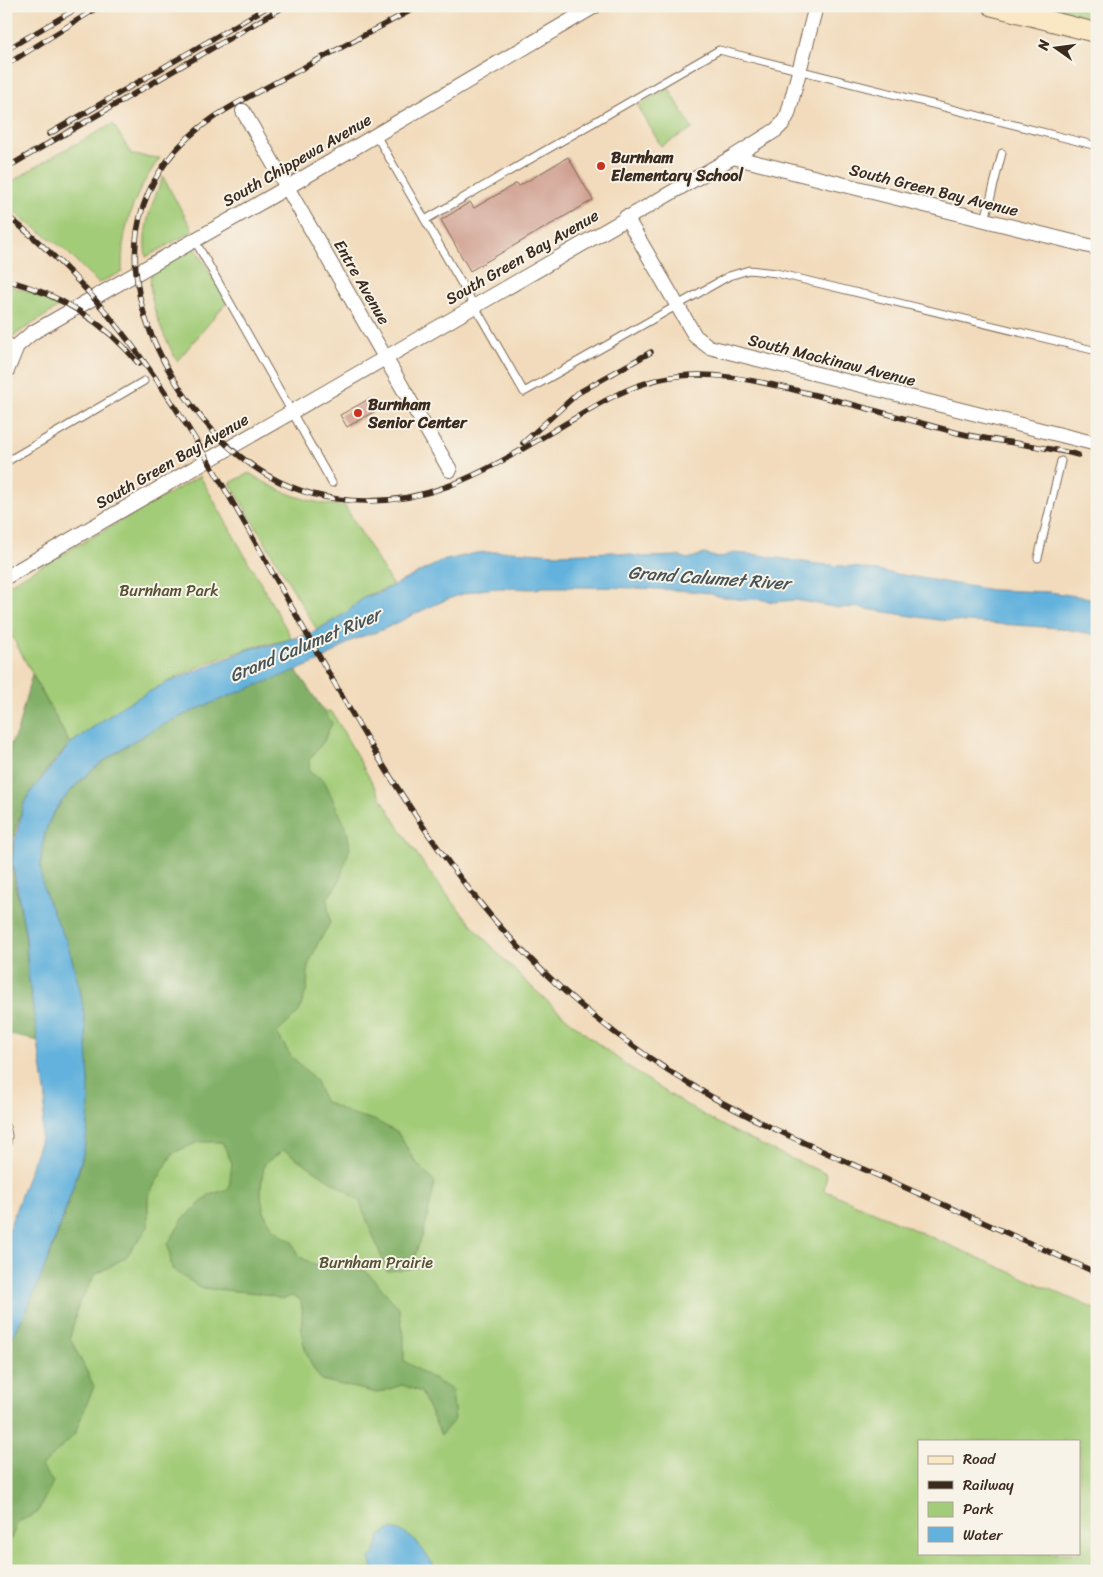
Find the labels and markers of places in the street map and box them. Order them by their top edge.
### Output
place label: Burnham Elementary School [611,143,744,190]
marker: Burnham Elementary School [595,160,607,172]
place label: Burnham Senior Center [367,390,468,437]
marker: Burnham Senior Center [352,407,364,419]

